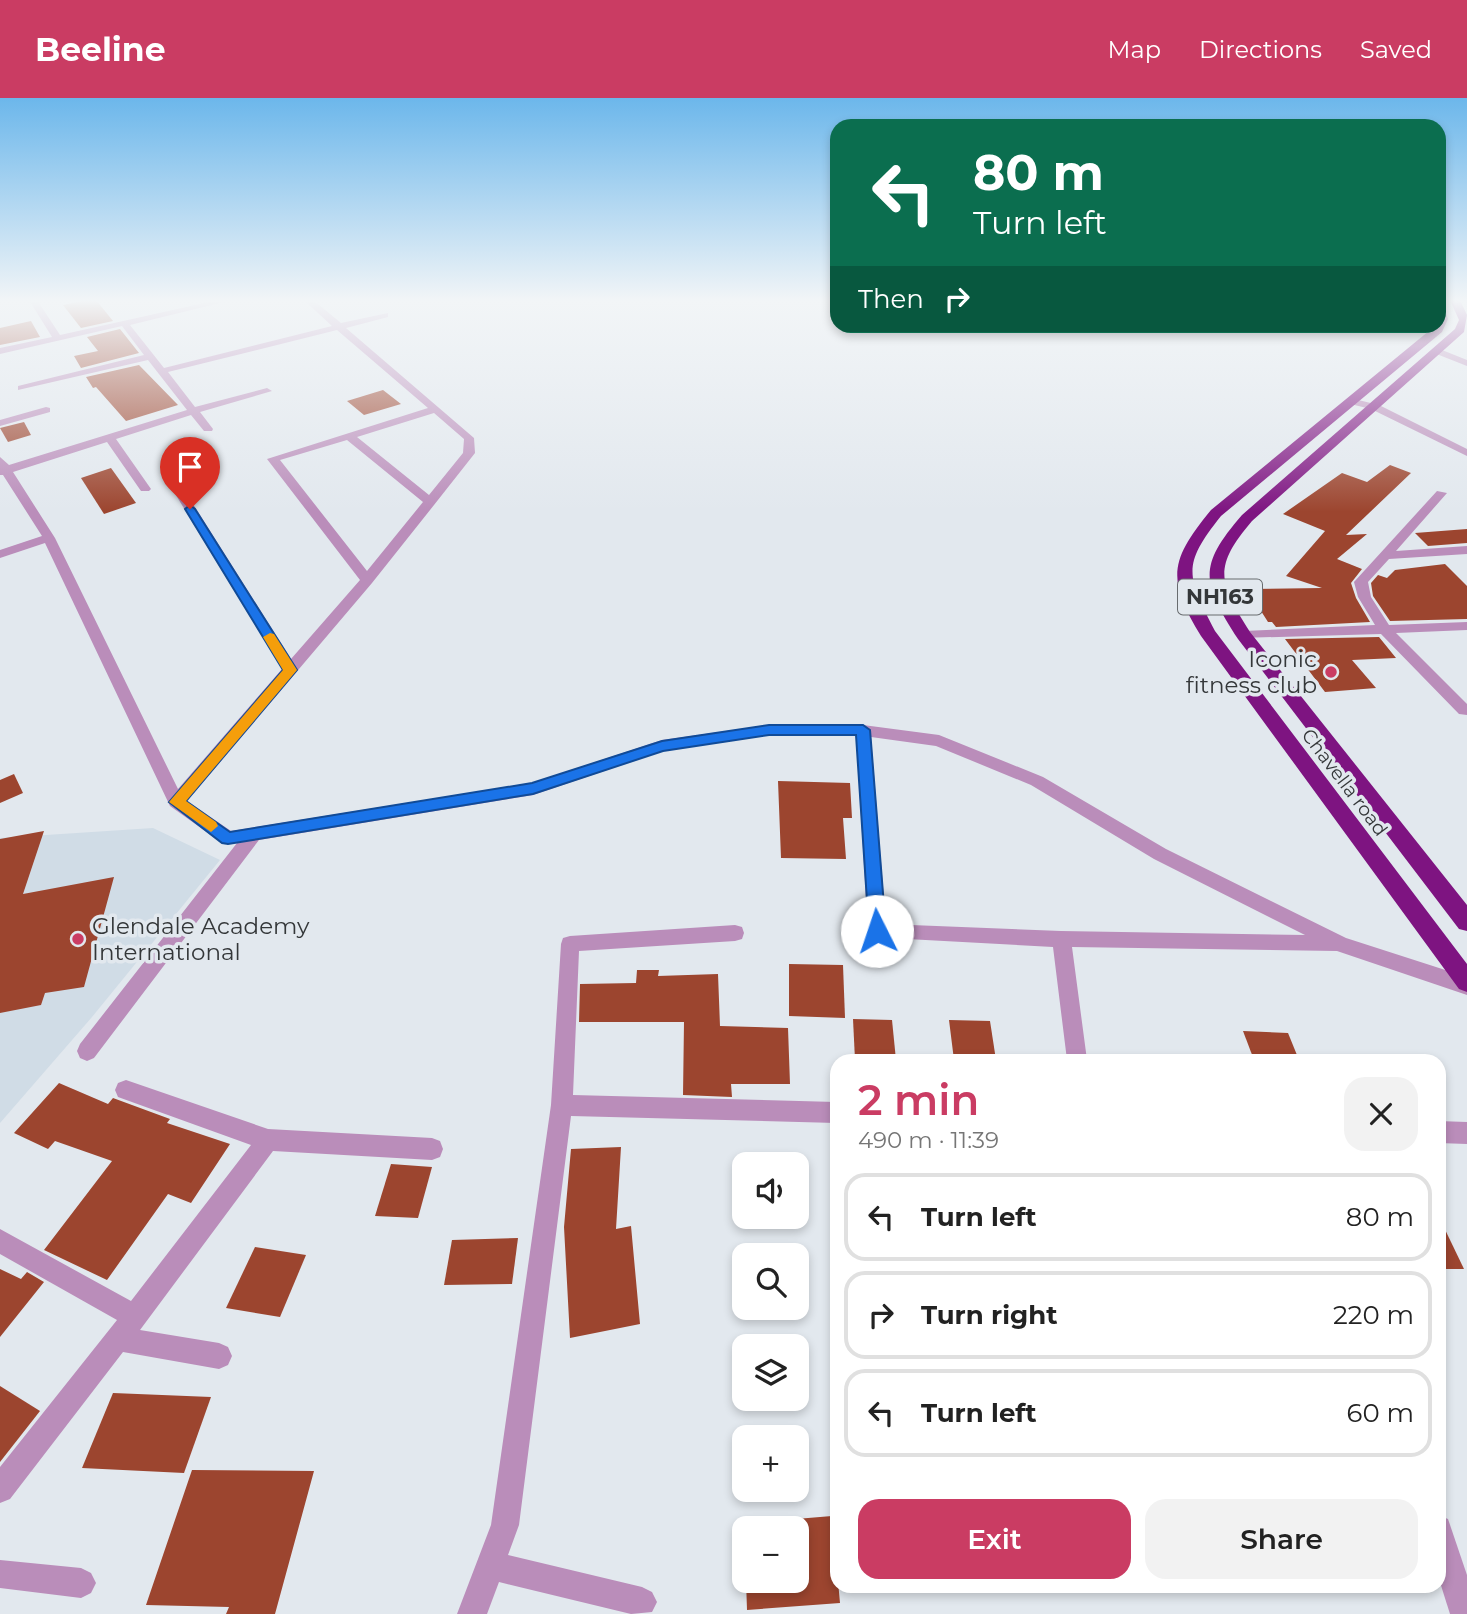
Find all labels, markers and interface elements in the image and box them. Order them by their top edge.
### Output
text: Beeline [35,29,166,69]
text: Map [1108,35,1161,64]
text: Directions [1199,35,1322,64]
text: Saved [1360,35,1432,64]
text: 80 m [973,143,1104,202]
icon: left [858,147,949,238]
text: Turn left [973,203,1107,242]
icon: right [938,280,976,318]
text: Then [858,283,924,315]
pin [160,437,220,509]
icon: arrive [171,448,209,486]
road number: NH163 [1178,580,1262,614]
place label: Iconic fitness club [1186,645,1317,699]
marker: Iconic fitness club [1323,664,1339,680]
street label: Chavella road [1297,724,1392,841]
position arrow [840,894,914,968]
place label: Glendale Academy International [92,912,310,966]
marker: Glendale Academy International [70,931,86,947]
text: 2 min [858,1074,979,1126]
button: close [1344,1077,1418,1151]
text: 490 m · 11:39 [858,1126,999,1154]
map controls [732,1152,809,1593]
button: sound [732,1152,809,1229]
icon: left [862,1198,900,1236]
text: Turn left [921,1201,1037,1233]
text: 80 m [1346,1201,1414,1233]
button: search [732,1243,809,1320]
icon: right [862,1296,900,1334]
text: Turn right [921,1299,1057,1331]
text: 220 m [1333,1299,1414,1331]
button: layers [732,1334,809,1411]
icon: left [862,1394,900,1432]
text: Turn left [921,1397,1037,1429]
text: 60 m [1347,1397,1414,1429]
button: + [732,1425,809,1502]
button: Exit [858,1499,1131,1579]
button: Share [1145,1499,1418,1579]
button: − [732,1516,809,1593]

